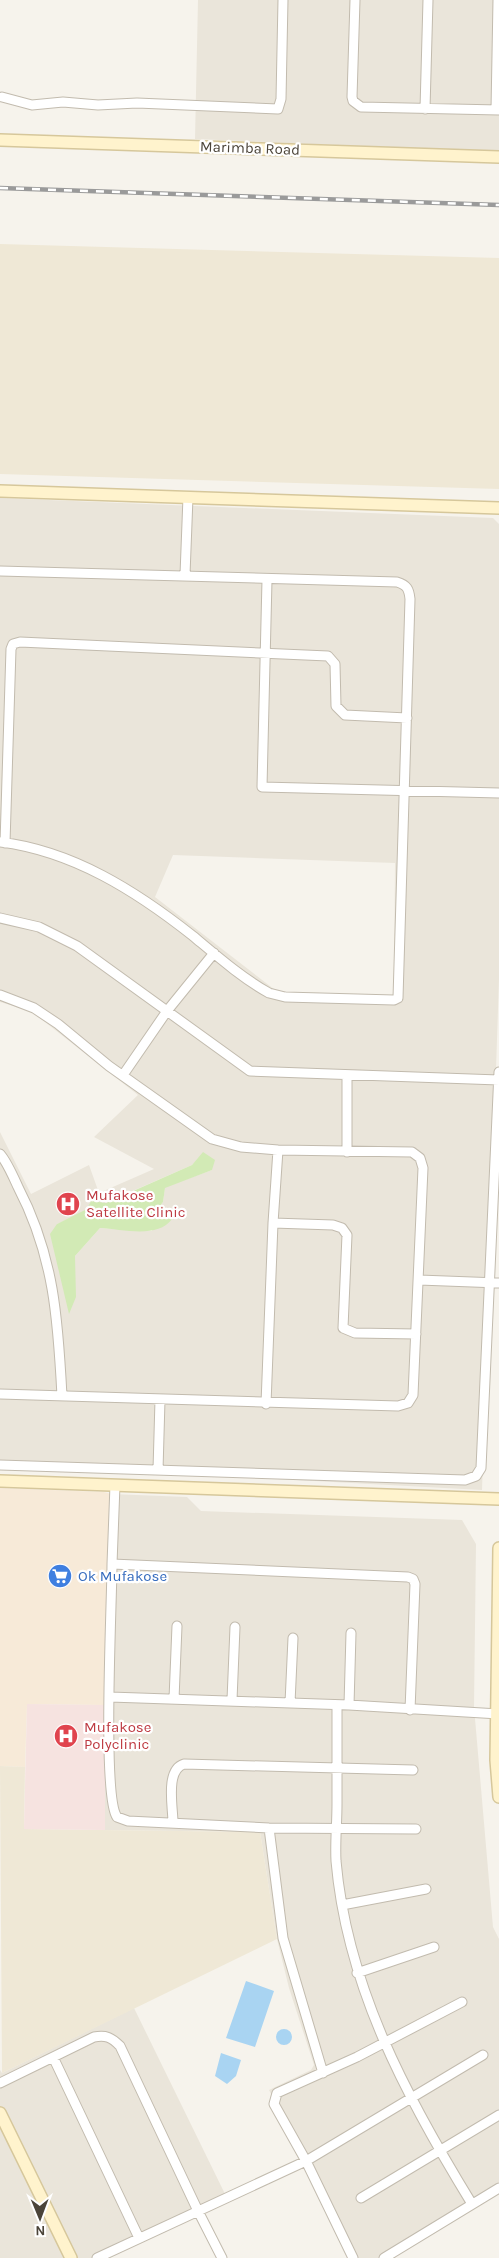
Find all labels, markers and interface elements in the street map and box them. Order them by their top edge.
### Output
street label: Marimba Road [200,137,300,159]
place label: Mufakose Satellite Clinic [86,1186,186,1221]
hospital icon: Mufakose Satellite Clinic [55,1191,81,1217]
supermarket icon: Ok Mufakose [47,1563,73,1589]
place label: Ok Mufakose [78,1567,167,1585]
place label: Mufakose Polyclinic [84,1718,151,1753]
hospital icon: Mufakose Polyclinic [53,1723,79,1749]
north arrow [15,2193,65,2243]
text: N [35,2222,45,2239]

